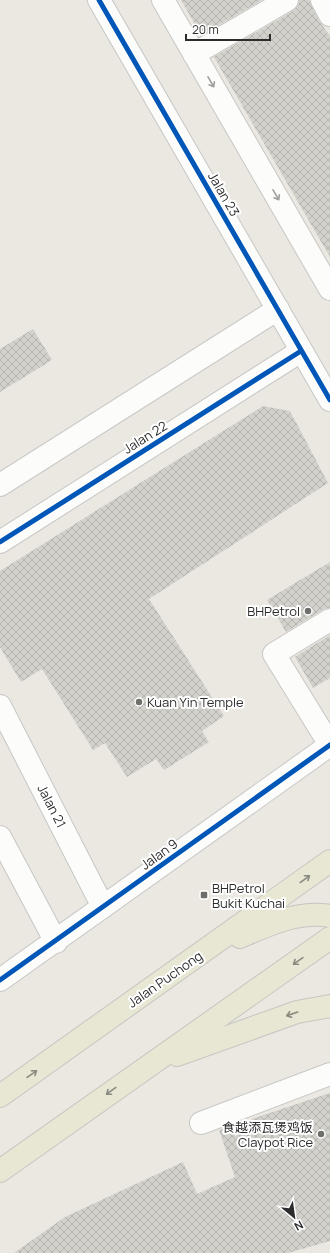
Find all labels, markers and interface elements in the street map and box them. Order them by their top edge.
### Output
scale bar [186,16,270,42]
text: 20 m [192,21,219,38]
one-way arrow [207,76,215,88]
street label: Jalan 23 [204,169,244,219]
one-way arrow [272,189,280,201]
street label: Jalan 22 [120,416,170,458]
place label: BHPetrol [247,602,300,620]
marker: BHPetrol [303,606,313,616]
place label: Kuan Yin Temple [147,693,244,711]
marker: Kuan Yin Temple [134,697,144,707]
street label: Jalan 21 [33,781,71,831]
street label: Jalan 9 [137,834,181,874]
one-way arrow [300,875,311,883]
place label: BHPetrol Bukit Kuchai [212,879,285,912]
marker: BHPetrol Bukit Kuchai [199,890,209,900]
street label: Jalan Puchong [124,947,206,1011]
one-way arrow [293,957,304,965]
one-way arrow [285,1011,298,1018]
one-way arrow [26,1070,37,1078]
one-way arrow [106,1087,117,1095]
place label: 食越添瓦煲鸡饭 Claypot Rice [222,1118,313,1151]
marker: 食越添瓦煲鸡饭 Claypot Rice [316,1129,326,1139]
north arrow [274,1197,314,1237]
text: N [292,1218,306,1235]

